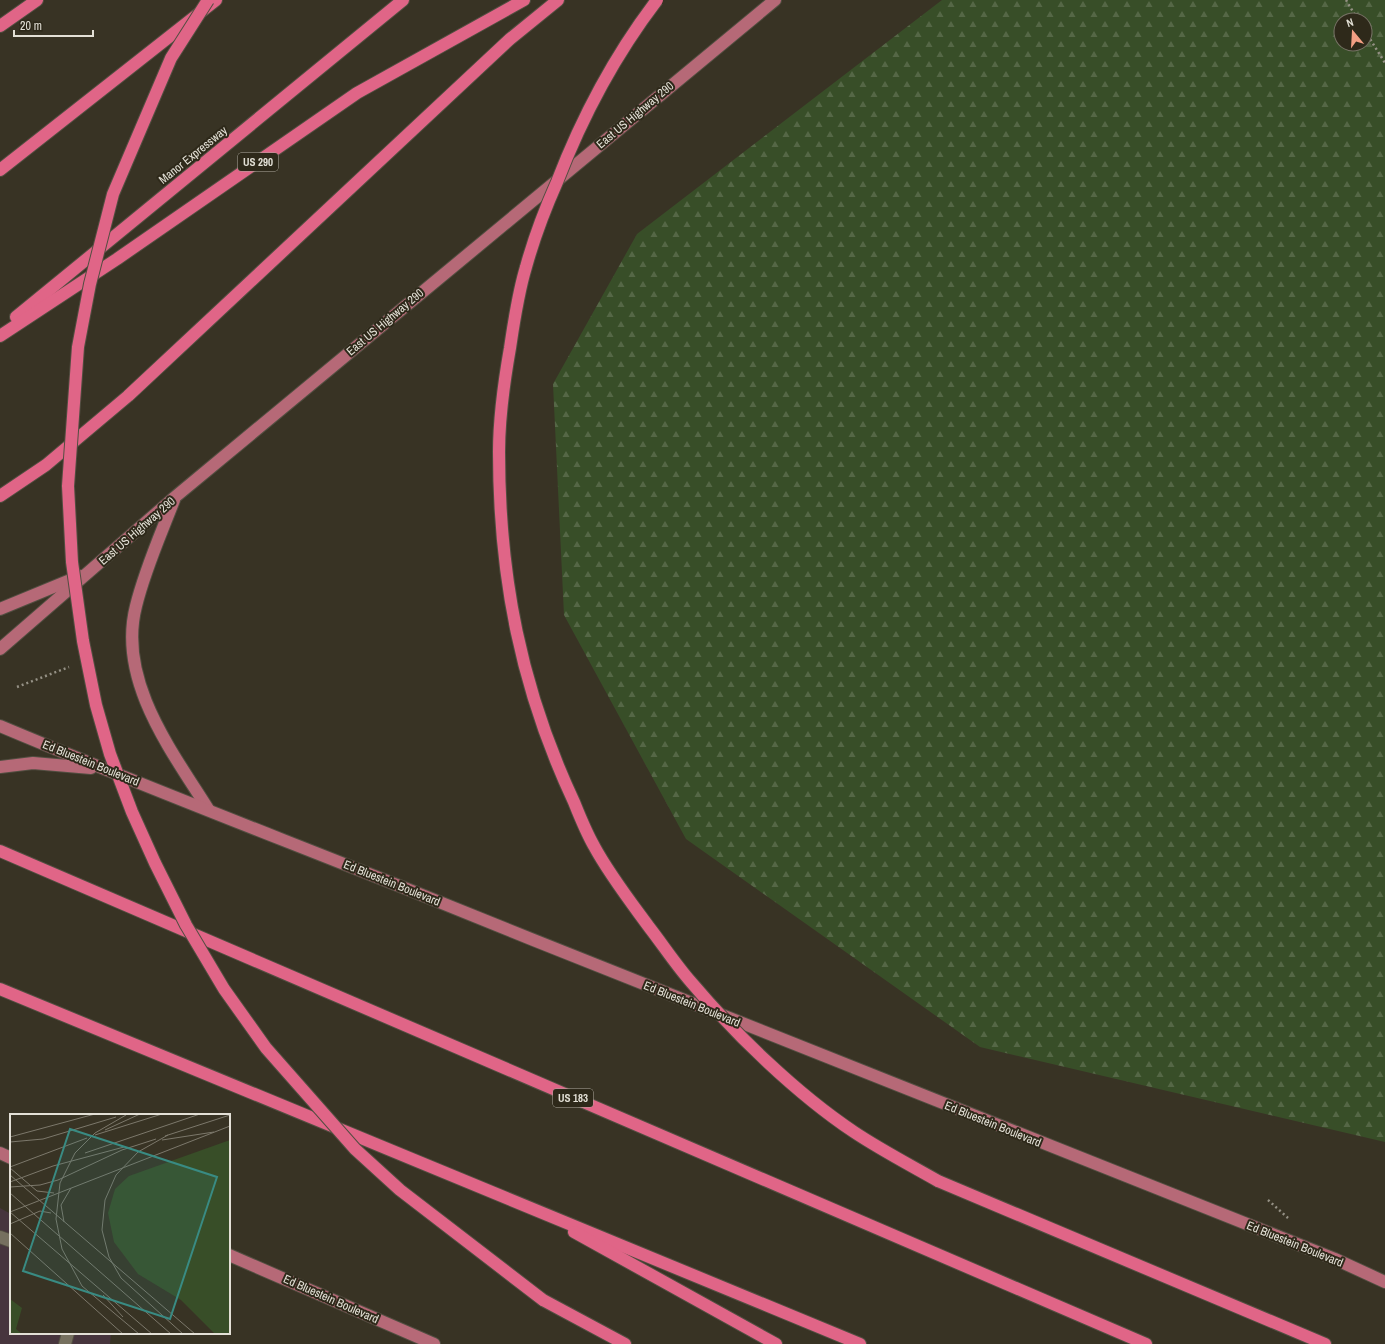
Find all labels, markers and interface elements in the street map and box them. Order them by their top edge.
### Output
scale bar [14,12,93,38]
north arrow [1333,12,1373,52]
text: N [1345,15,1355,30]
text: 20 m [20,18,42,34]
street label: East US Highway 290 [593,78,677,152]
street label: Manor Expressway [155,122,231,188]
road number: US 290 [238,153,278,171]
street label: East US Highway 290 [343,285,427,359]
street label: East US Highway 290 [95,493,179,569]
street label: Ed Bluestein Boulevard [40,736,142,790]
street label: Ed Bluestein Boulevard [341,856,443,910]
street label: Ed Bluestein Boulevard [641,977,743,1031]
road number: US 183 [553,1089,593,1107]
street label: Ed Bluestein Boulevard [942,1097,1044,1151]
inset map [10,1114,230,1334]
street label: Ed Bluestein Boulevard [1244,1217,1346,1271]
street label: Ed Bluestein Boulevard [281,1271,381,1327]

